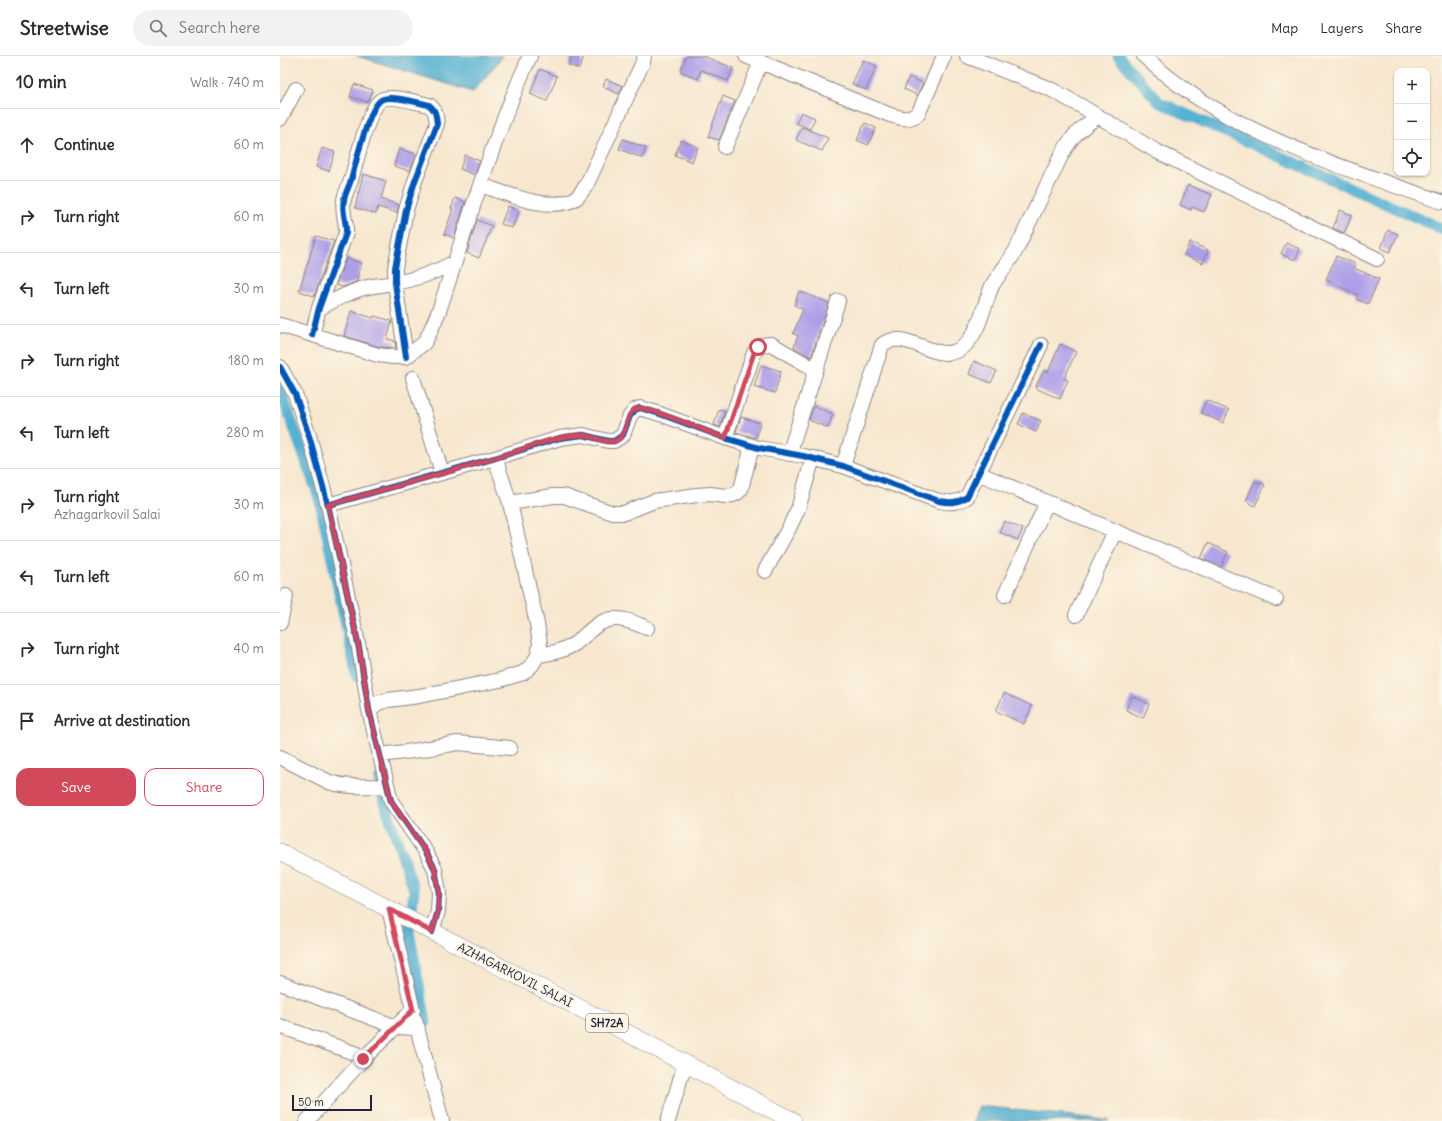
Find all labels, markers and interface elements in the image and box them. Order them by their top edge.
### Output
search box [133,10,413,46]
text: Streetwise [20,16,109,40]
icon: search [147,17,169,39]
text: Search here [179,18,260,37]
text: Map [1271,19,1298,37]
text: Layers [1320,19,1363,37]
text: Share [1385,19,1422,37]
map controls [1394,68,1430,176]
button: + [1394,68,1430,104]
text: 10 min [16,71,67,93]
text: Walk · 740 m [190,74,264,91]
button: − [1394,104,1430,140]
icon: ahead [16,134,38,156]
text: Continue [54,135,115,154]
text: 60 m [233,136,264,153]
button: locate [1394,140,1430,176]
icon: right [16,206,38,228]
text: Turn right [54,207,119,226]
text: 60 m [233,208,264,225]
icon: left [16,278,38,300]
text: Turn left [54,279,109,298]
text: 30 m [234,280,264,297]
route start [749,338,767,356]
icon: right [16,350,38,372]
text: Turn right [54,351,119,370]
text: 180 m [228,352,264,369]
icon: left [16,422,38,444]
text: Turn left [54,423,109,442]
text: 280 m [226,424,264,441]
text: Turn right [54,487,119,506]
icon: right [16,494,38,516]
text: 30 m [234,496,264,513]
text: Azhagarkovil Salai [54,506,160,523]
icon: left [16,566,38,588]
text: Turn left [54,567,109,586]
text: 60 m [233,568,264,585]
icon: right [16,638,38,660]
text: Turn right [54,639,119,658]
text: 40 m [233,640,264,657]
icon: arrive [16,710,38,732]
text: Arrive at destination [54,711,190,730]
button: Save [16,768,136,806]
button: Share [144,768,264,806]
street label: AZHAGARKOVIL SALAI [455,939,575,1010]
road number: SH72A [586,1014,628,1032]
route end [354,1050,372,1068]
scale bar [292,1093,372,1112]
text: 50 m [298,1095,324,1109]

